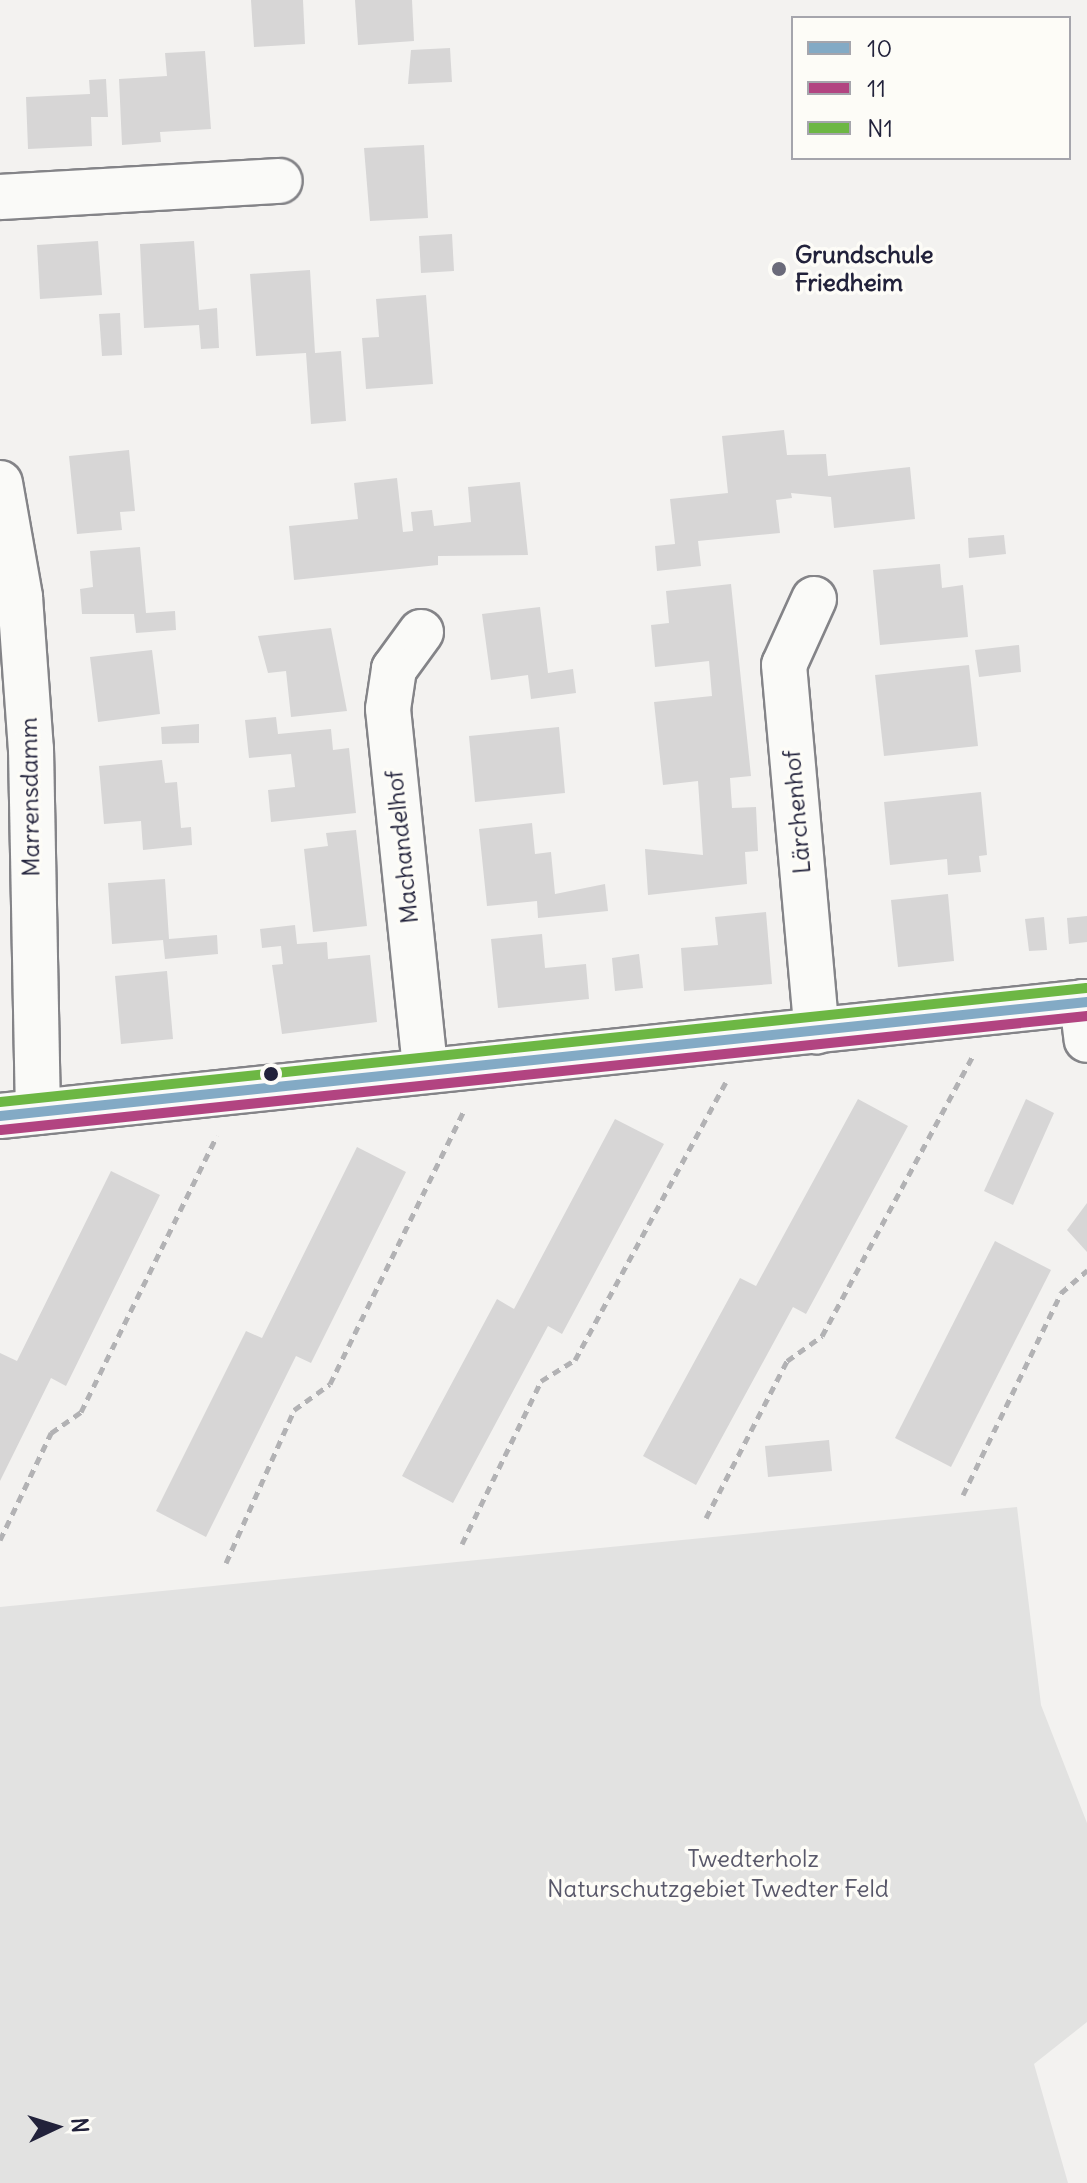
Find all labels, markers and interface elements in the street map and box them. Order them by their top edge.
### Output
legend [791,16,1071,160]
text: 10 [867,33,892,63]
text: 11 [867,73,886,103]
text: N1 [867,113,893,143]
place label: Grundschule Friedheim [795,241,933,297]
marker: Grundschule Friedheim [770,260,788,278]
street label: Marrensdamm [14,717,46,877]
street label: Lärchenhof [777,749,817,875]
street label: Machandelhof [380,769,424,925]
unlabelled marker [263,1066,279,1082]
park label: Twedterholz [687,1845,819,1873]
park label: Naturschutzgebiet Twedter Feld [547,1875,889,1903]
north arrow [16,2087,96,2167]
text: N [65,2117,94,2134]

